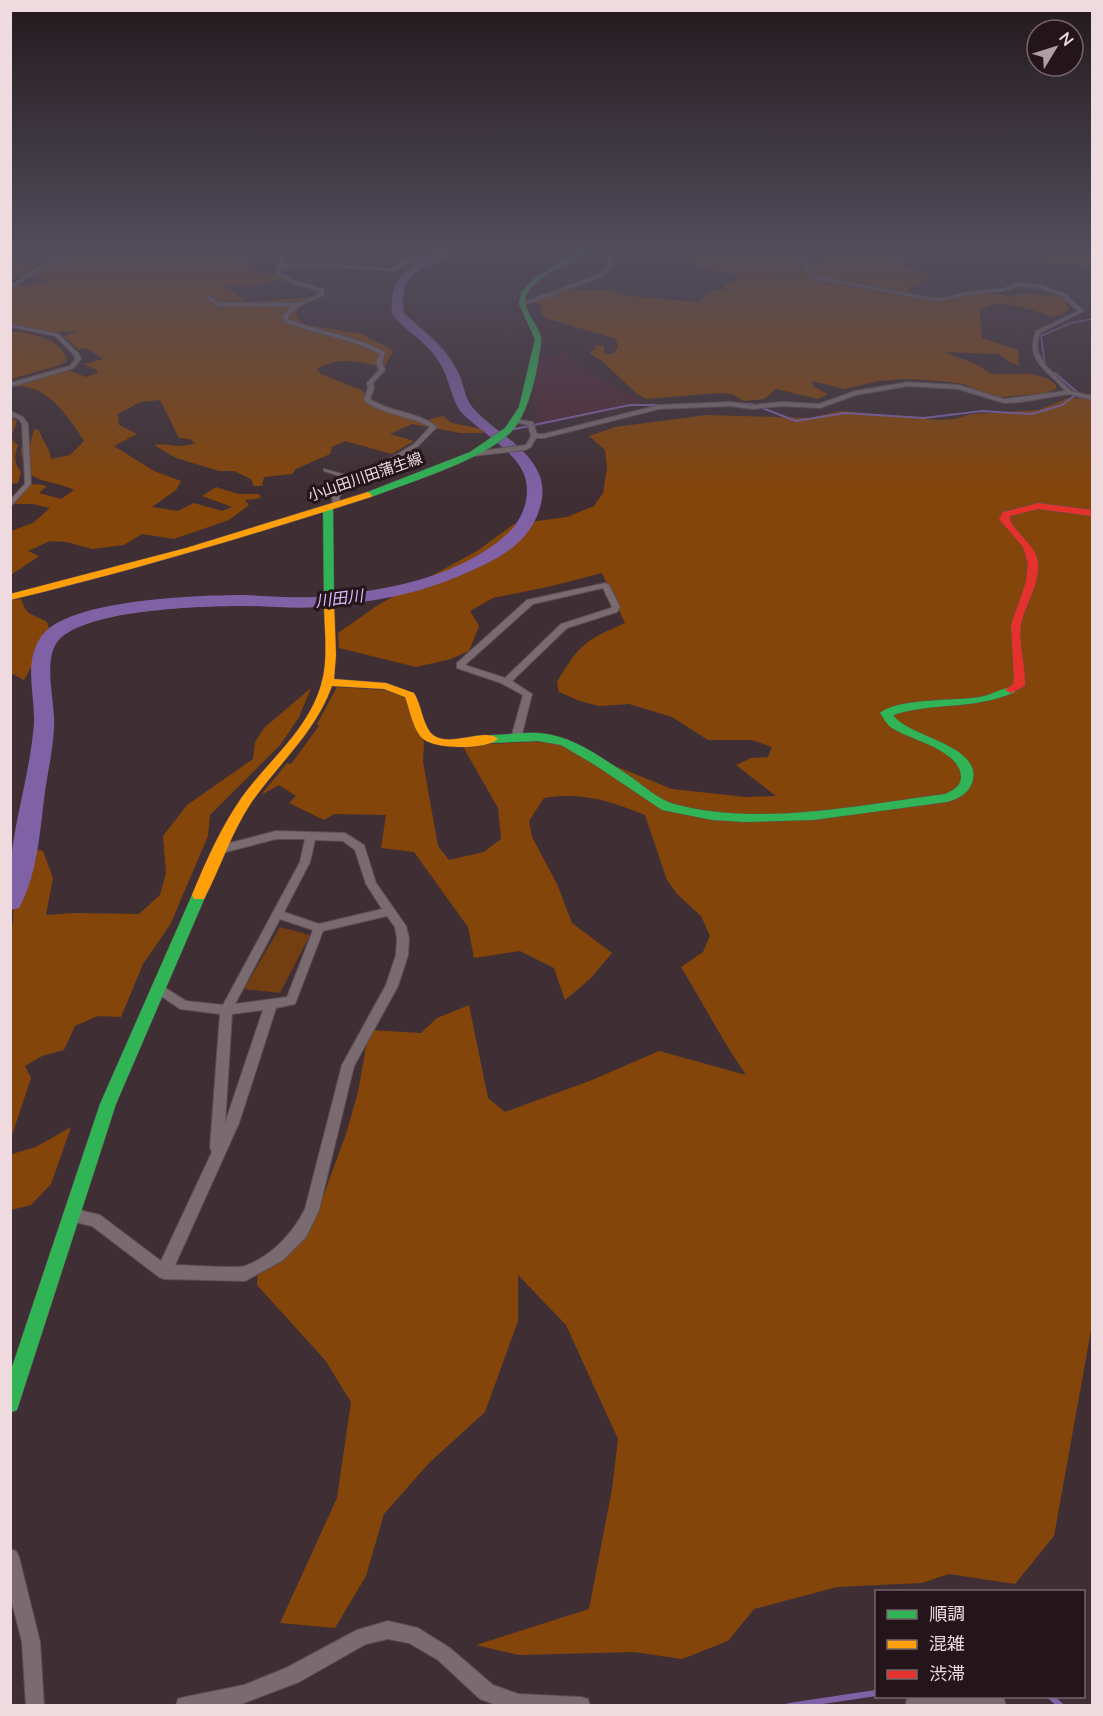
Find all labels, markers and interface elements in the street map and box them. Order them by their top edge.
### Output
north arrow [1025,18,1085,78]
text: N [1055,28,1078,50]
street label: 小山田川田蒲生線 [305,448,425,505]
water label: 川田川 [314,585,366,611]
legend [875,1590,1085,1698]
text: 順調 [929,1602,965,1625]
text: 混雑 [929,1632,965,1655]
text: 渋滞 [929,1662,965,1685]

